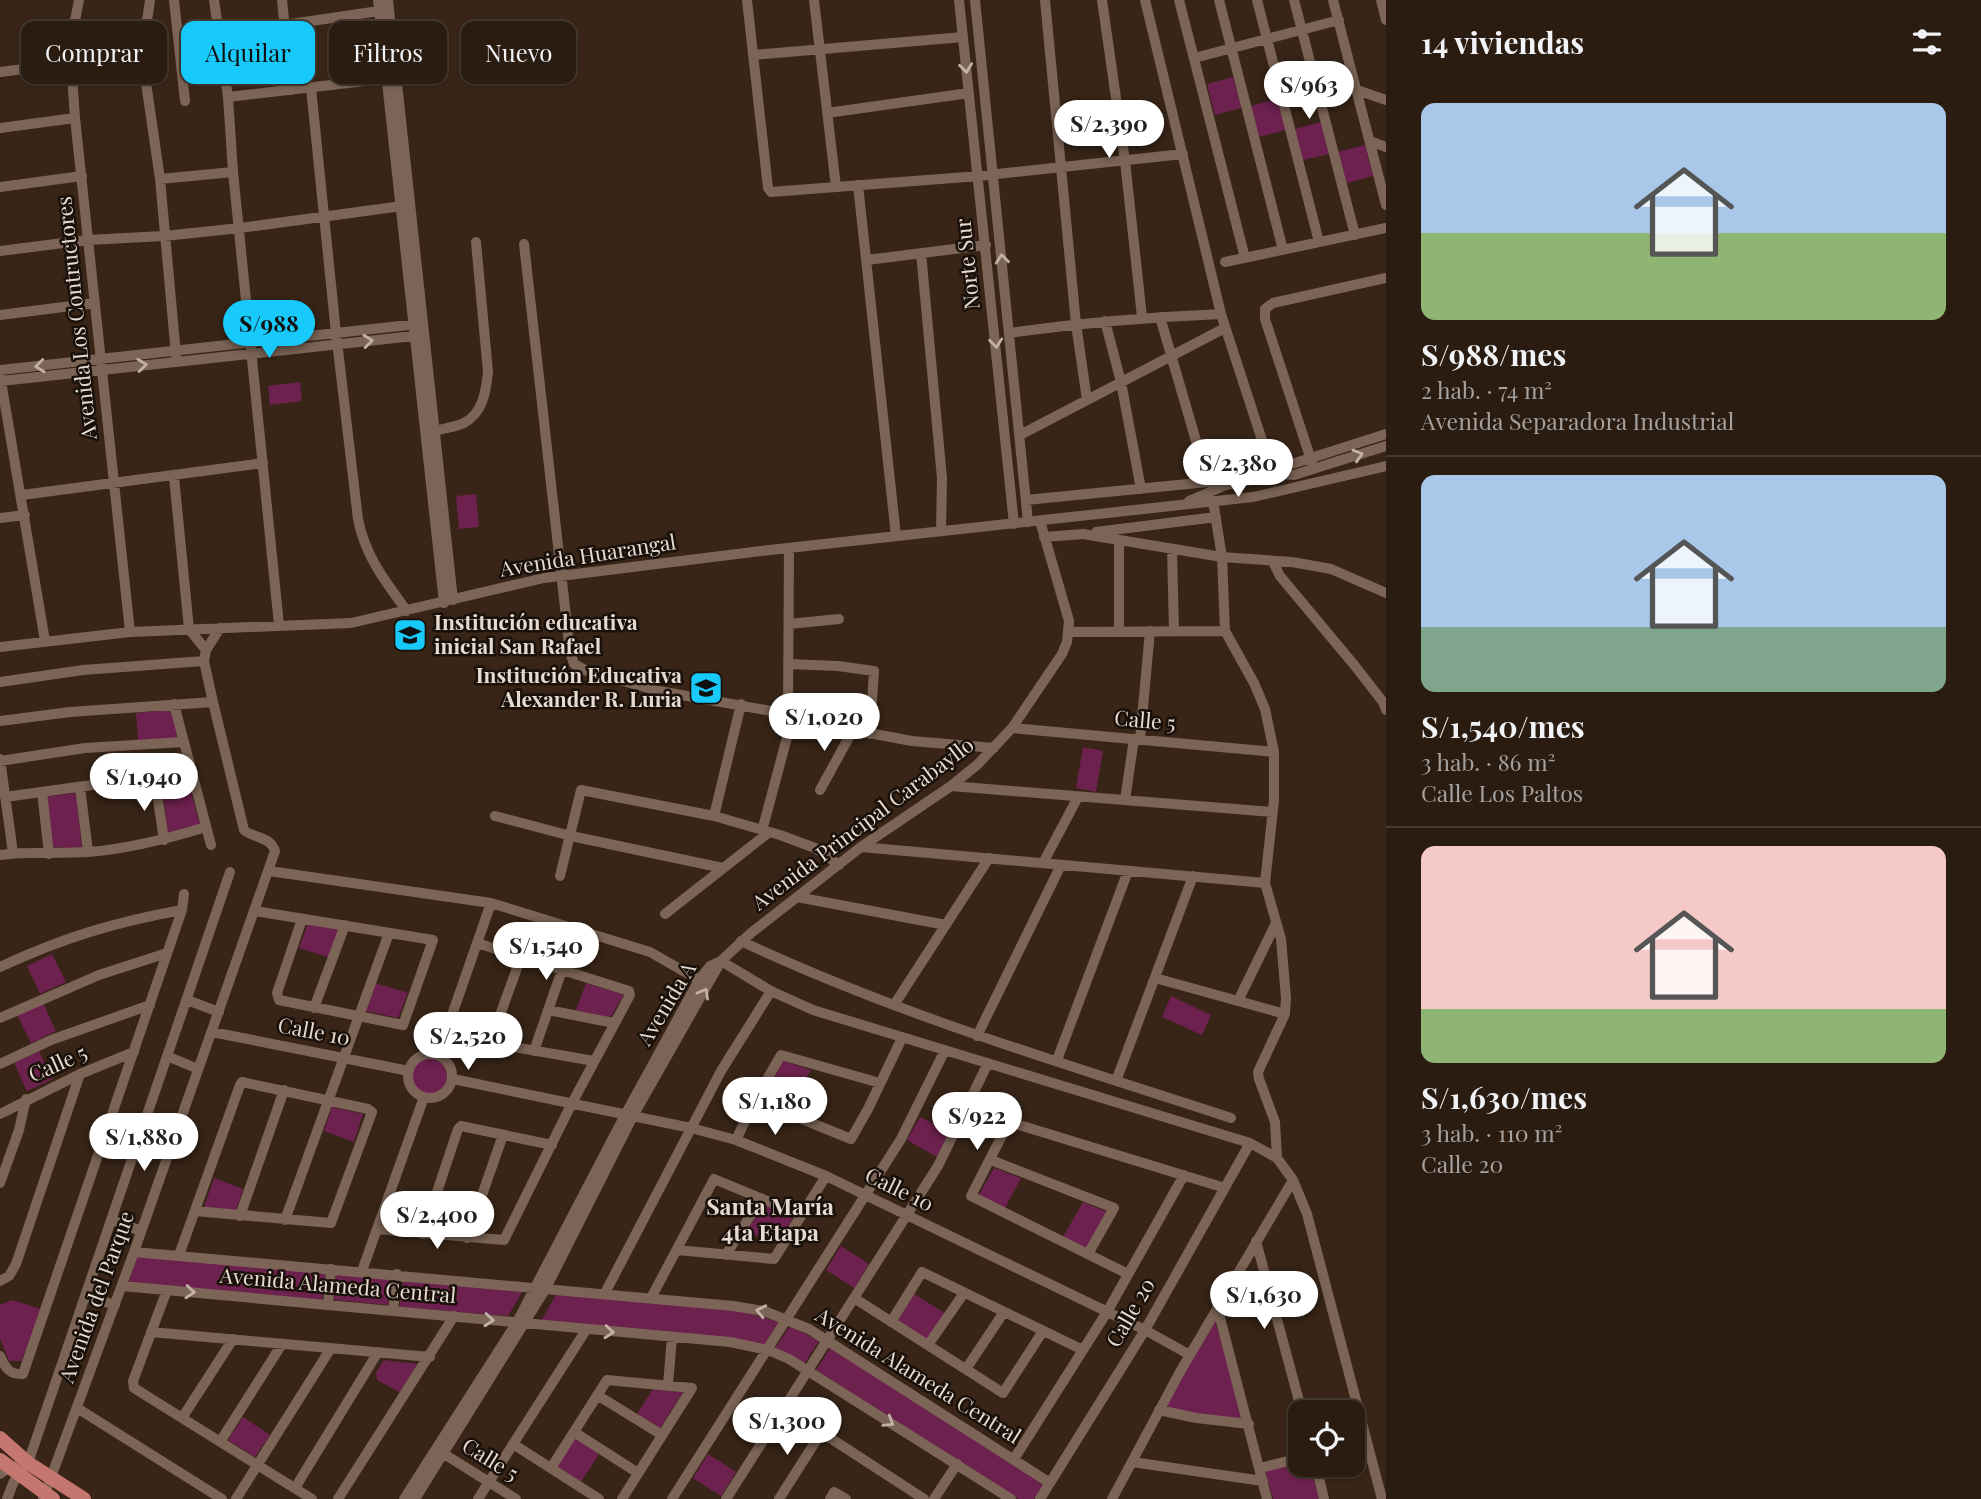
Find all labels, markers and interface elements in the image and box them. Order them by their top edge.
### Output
chip: Comprar [21,21,167,84]
chip: Alquilar [181,21,315,84]
chip: Filtros [329,21,447,84]
chip: Nuevo [461,21,576,84]
text: 14 viviendas [1421,22,1584,62]
icon: filters [1908,23,1946,61]
pin: S/963 [1260,61,1358,121]
one-way arrow [959,62,974,74]
text: S/963 [1280,68,1338,99]
pin: S/2,390 [1044,100,1174,160]
text: S/2,390 [1070,107,1148,138]
icon: home [1621,149,1747,275]
street label: Avenida Los Contructores [48,195,102,442]
street label: Norte Sur [947,217,985,311]
one-way arrow [995,253,1010,264]
pin: S/988 [220,300,318,360]
text: S/988 [239,307,299,338]
one-way arrow [362,333,374,348]
text: S/988/mes [1421,334,1566,374]
one-way arrow [988,338,1003,349]
one-way arrow [34,358,46,373]
one-way arrow [136,358,148,373]
text: 2 hab. · 74 m² [1421,374,1552,405]
text: Avenida Separadora Industrial [1421,405,1734,436]
pin: S/2,380 [1173,440,1303,499]
text: S/2,380 [1199,446,1277,477]
one-way arrow [1352,448,1364,463]
icon: home [1621,521,1747,647]
street label: Avenida Huarangal [497,526,678,582]
place label: Institución educativa inicial San Rafael [434,607,638,659]
school or university icon: Institución educativa inicial San Rafael [391,616,429,654]
place label: Institución Educativa Alexander R. Luria [476,660,682,712]
school or university icon: Institución Educativa Alexander R. Luria [687,669,725,707]
pin: S/1,020 [759,694,889,753]
text: S/1,020 [785,700,863,731]
street label: Calle 5 [1113,702,1177,736]
text: S/1,540/mes [1421,706,1585,746]
street label: Avenida Principal Carabayllo [744,730,978,916]
text: 3 hab. · 86 m² [1421,746,1555,777]
pin: S/1,940 [79,754,209,813]
text: S/1,940 [106,760,182,791]
text: Calle Los Paltos [1421,777,1583,808]
icon: home [1621,892,1747,1018]
pin: S/1,540 [481,922,611,982]
text: S/1,540 [509,929,583,960]
street label: Avenida A [629,955,702,1051]
one-way arrow [696,988,709,1001]
street label: Calle 10 [276,1009,353,1051]
pin: S/2,520 [403,1012,533,1072]
text: S/2,520 [430,1019,506,1050]
street label: Calle 5 [24,1037,91,1087]
text: S/1,630/mes [1421,1077,1587,1117]
pin: S/1,180 [710,1078,840,1137]
text: S/1,180 [738,1084,812,1115]
pin: S/922 [928,1092,1026,1152]
text: S/922 [948,1099,1006,1130]
pin: S/1,880 [79,1114,209,1173]
text: 3 hab. · 110 m² [1421,1117,1562,1148]
text: S/1,880 [105,1120,183,1151]
text: Calle 20 [1421,1148,1503,1179]
street label: Calle 10 [861,1160,939,1217]
district label: Santa María 4ta Etapa [706,1190,834,1247]
pin: S/2,400 [372,1192,502,1251]
text: S/2,400 [396,1198,478,1229]
street label: Avenida del Parque [51,1207,139,1387]
street label: Avenida Alameda Central [218,1260,457,1308]
street label: Calle 20 [1098,1272,1160,1352]
pin: S/1,630 [1199,1272,1329,1331]
text: S/1,630 [1226,1278,1302,1309]
one-way arrow [185,1284,196,1299]
street label: Avenida Alameda Central [810,1299,1027,1449]
one-way arrow [755,1305,767,1320]
one-way arrow [484,1312,495,1327]
one-way arrow [604,1324,615,1339]
pin: S/1,300 [722,1398,852,1457]
map controls [1288,1400,1365,1477]
button: locate [1288,1400,1365,1477]
text: S/1,300 [749,1404,825,1435]
one-way arrow [881,1413,894,1426]
street label: Calle 5 [458,1430,524,1486]

